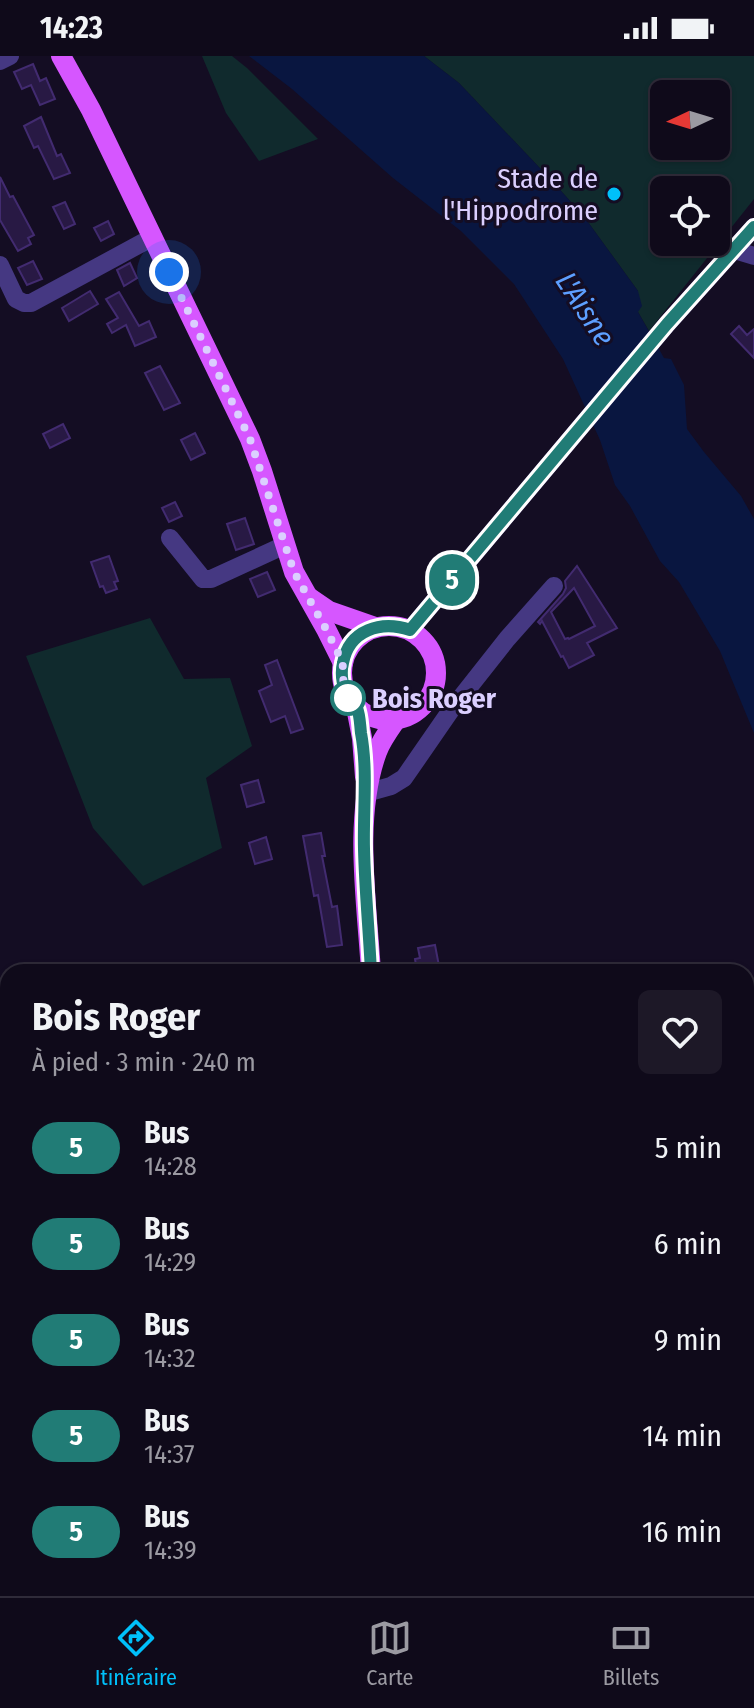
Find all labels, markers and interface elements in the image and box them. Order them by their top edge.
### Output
text: 14:23 [40,10,103,46]
north arrow [650,80,730,160]
map controls [650,80,730,256]
place label: Stade de l'Hippodrome [443,162,598,227]
button: locate [650,176,730,256]
marker: Stade de l'Hippodrome [605,185,623,203]
your location [149,252,189,292]
water label: L'Aisne [548,265,622,353]
line badge: 5 [426,554,478,606]
text: 5 [445,563,459,596]
marker: Bois Roger [331,681,365,715]
place label: Bois Roger [372,682,497,715]
button: heart [638,990,722,1074]
text: Bois Roger [32,994,200,1040]
text: À pied · 3 min · 240 m [32,1047,256,1078]
text: Bus [144,1115,189,1151]
text: 5 min [655,1130,722,1166]
text: 5 [69,1131,83,1164]
text: 14:28 [144,1151,197,1182]
text: Bus [144,1211,189,1247]
text: 6 min [654,1226,722,1262]
text: 5 [69,1227,83,1260]
text: 14:29 [144,1247,196,1278]
text: Bus [144,1307,189,1343]
text: 9 min [654,1322,722,1358]
text: 5 [69,1323,83,1356]
text: 14:32 [144,1343,195,1374]
text: Bus [144,1403,189,1439]
text: 14 min [642,1418,722,1454]
text: 5 [69,1419,83,1452]
text: 14:37 [144,1439,195,1470]
text: Bus [144,1499,189,1535]
text: 16 min [642,1514,722,1550]
text: 5 [69,1515,83,1548]
text: 14:39 [144,1535,197,1566]
tab: Itinéraire [95,1616,177,1691]
tab: Carte [366,1616,413,1691]
tab: Billets [603,1616,659,1691]

